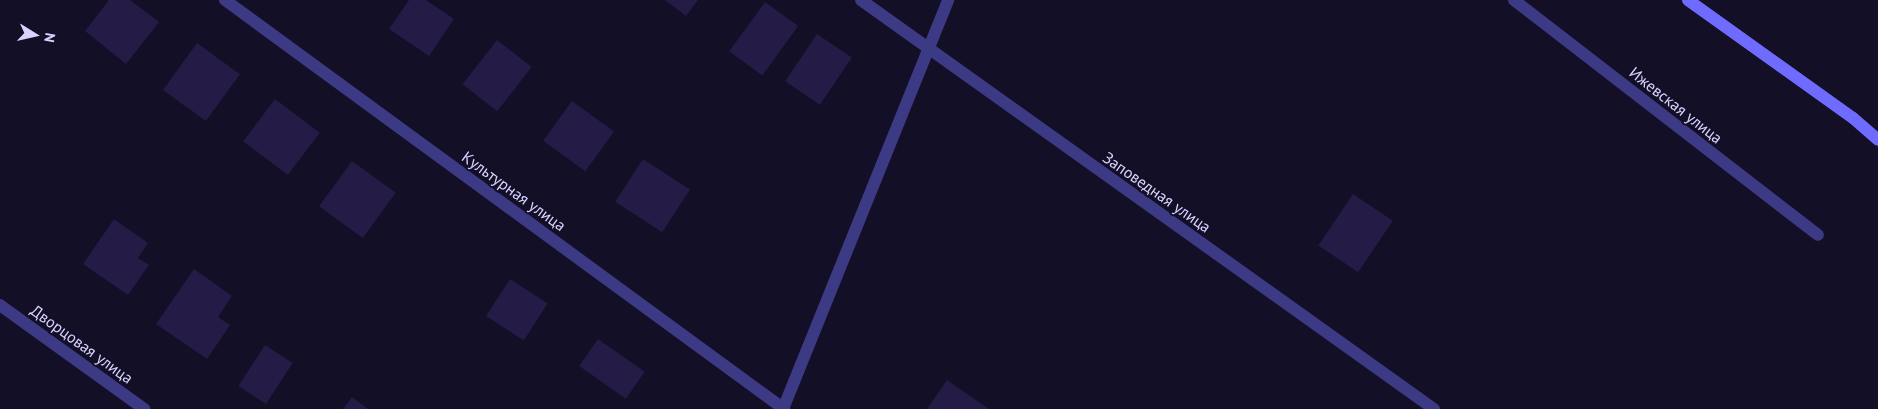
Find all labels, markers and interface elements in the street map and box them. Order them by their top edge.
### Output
north arrow [10,10,60,60]
text: N [40,32,59,44]
street label: Ижевская улица [1626,63,1726,147]
street label: Культурная улица [458,147,570,235]
street label: Заповедная улица [1099,148,1215,236]
street label: Дворцовая улица [27,300,137,388]

